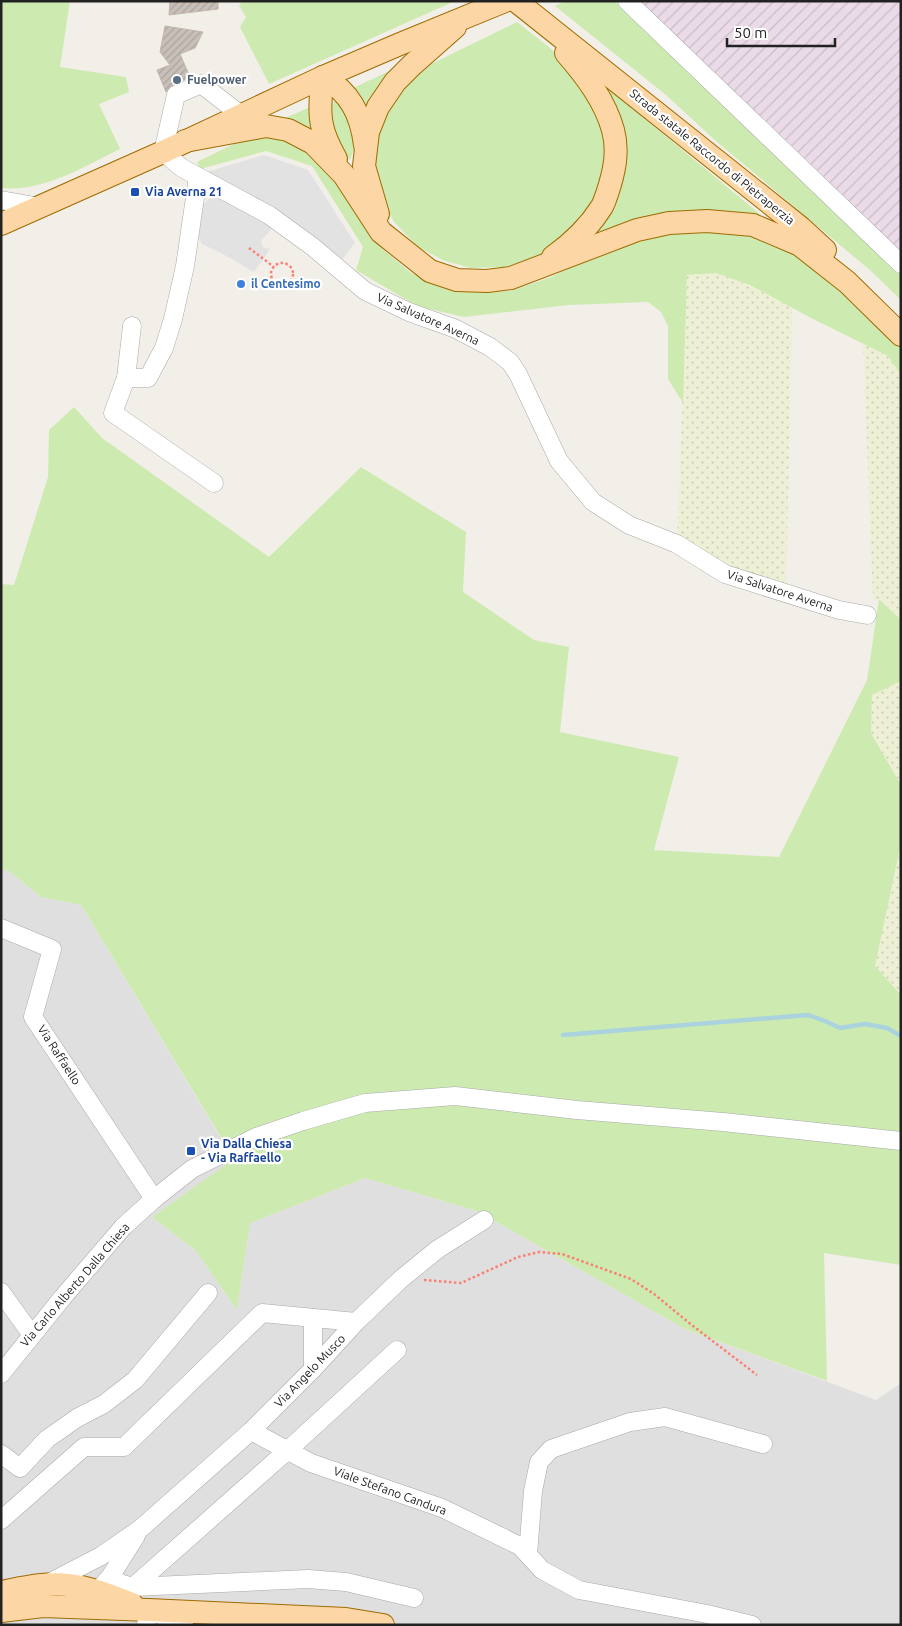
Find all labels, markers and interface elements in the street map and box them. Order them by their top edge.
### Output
scale bar [727,15,834,47]
text: 50 m [734,24,767,41]
place label: Fuelpower [187,73,247,86]
marker: Fuelpower [171,74,183,86]
street label: Strada statale Raccordo di Pietraperzia [627,86,797,227]
place label: Via Averna 21 [145,185,223,198]
marker: Via Averna 21 [129,186,141,198]
place label: il Centesimo [251,277,321,290]
marker: il Centesimo [235,278,247,290]
street label: Via Salvatore Averna [375,290,481,347]
street label: Via Salvatore Averna [725,567,835,614]
street label: Via Raffaello [35,1022,84,1087]
place label: Via Dalla Chiesa - Via Raffaello [201,1137,292,1164]
marker: Via Dalla Chiesa - Via Raffaello [185,1145,197,1157]
street label: Via Carlo Alberto Dalla Chiesa [17,1220,132,1349]
street label: Via Angelo Musco [272,1332,348,1410]
street label: Viale Stefano Candura [332,1464,449,1517]

